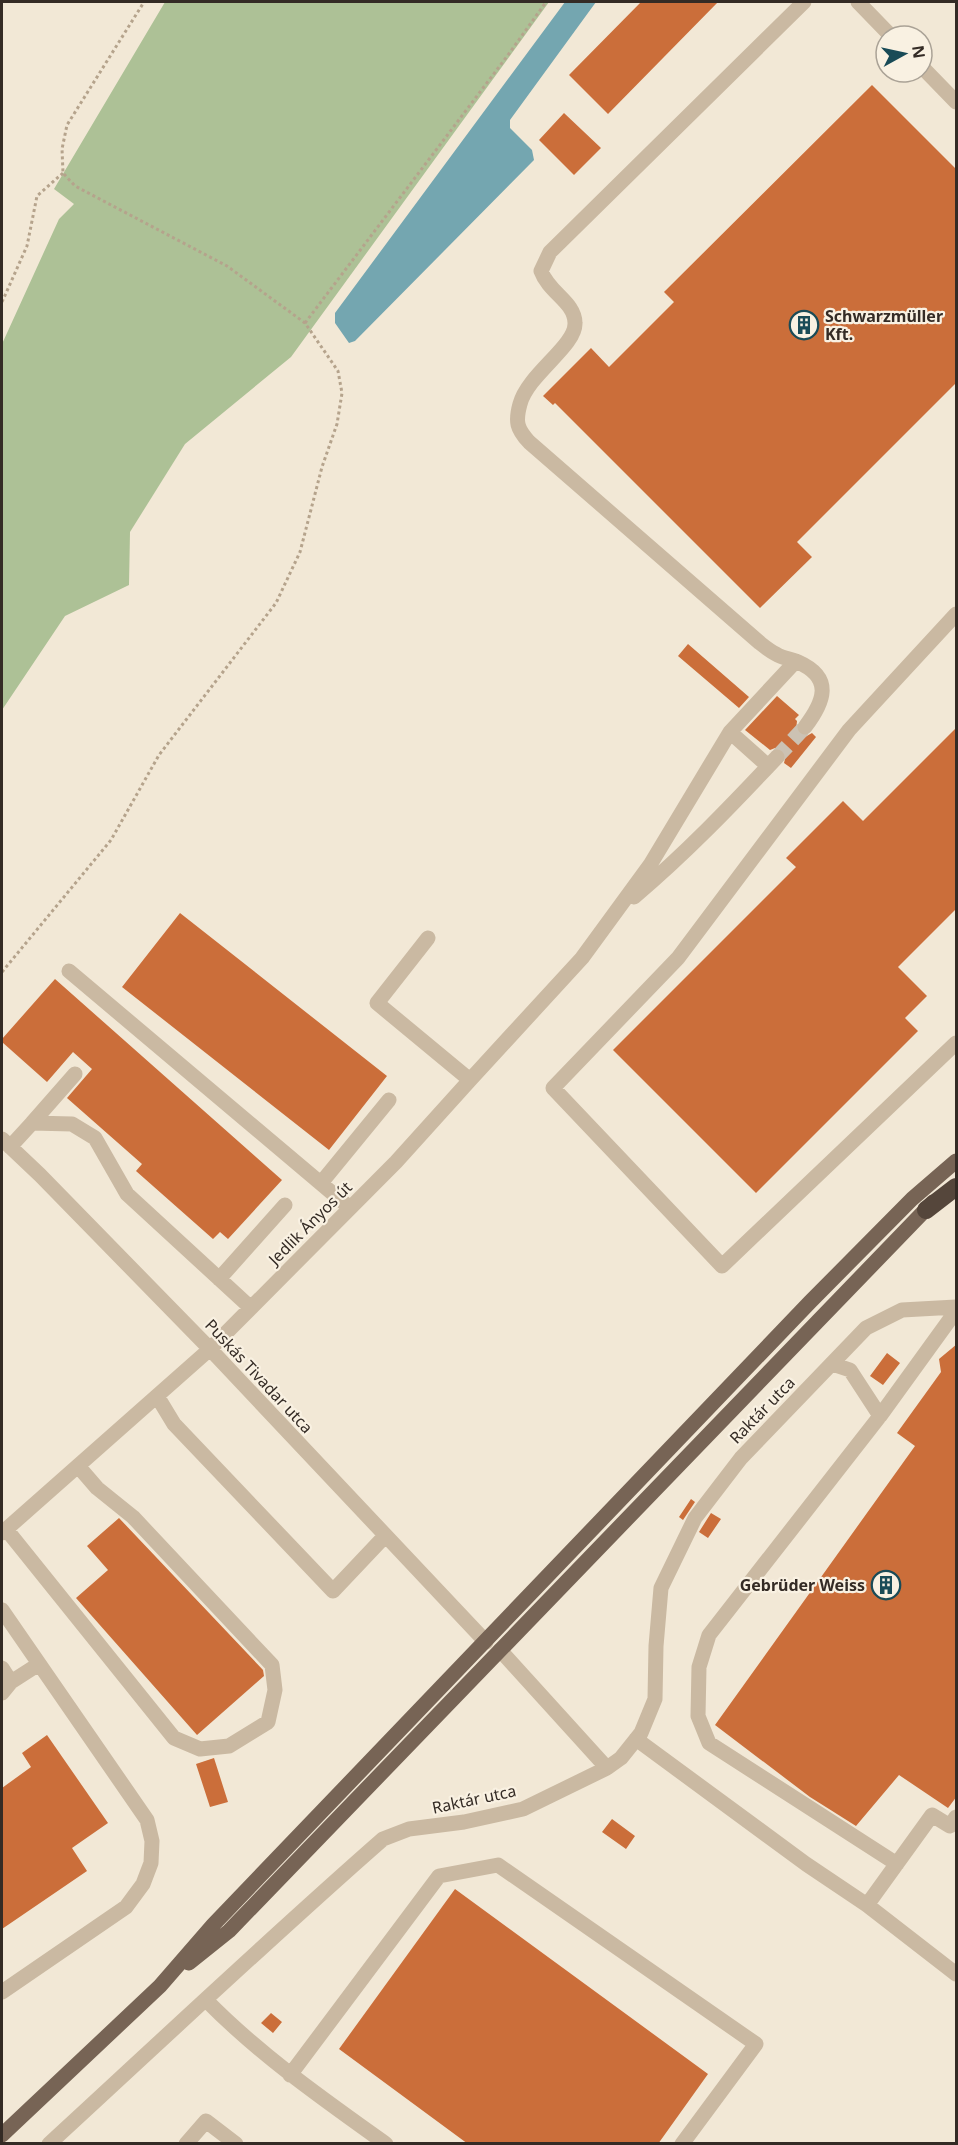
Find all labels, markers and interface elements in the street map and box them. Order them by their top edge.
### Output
north arrow [874,24,934,84]
text: N [907,44,931,60]
place label: Schwarzmüller Kft. [825,305,943,345]
building icon: Schwarzmüller Kft. [788,309,820,341]
street label: Jedlik Ányos út [262,1176,357,1271]
street label: Puskás Tivadar utca [200,1314,318,1438]
street label: Raktár utca [724,1372,800,1448]
building icon: Gebrüder Weiss [870,1569,902,1601]
place label: Gebrüder Weiss [740,1574,865,1596]
street label: Raktár utca [430,1779,518,1819]

